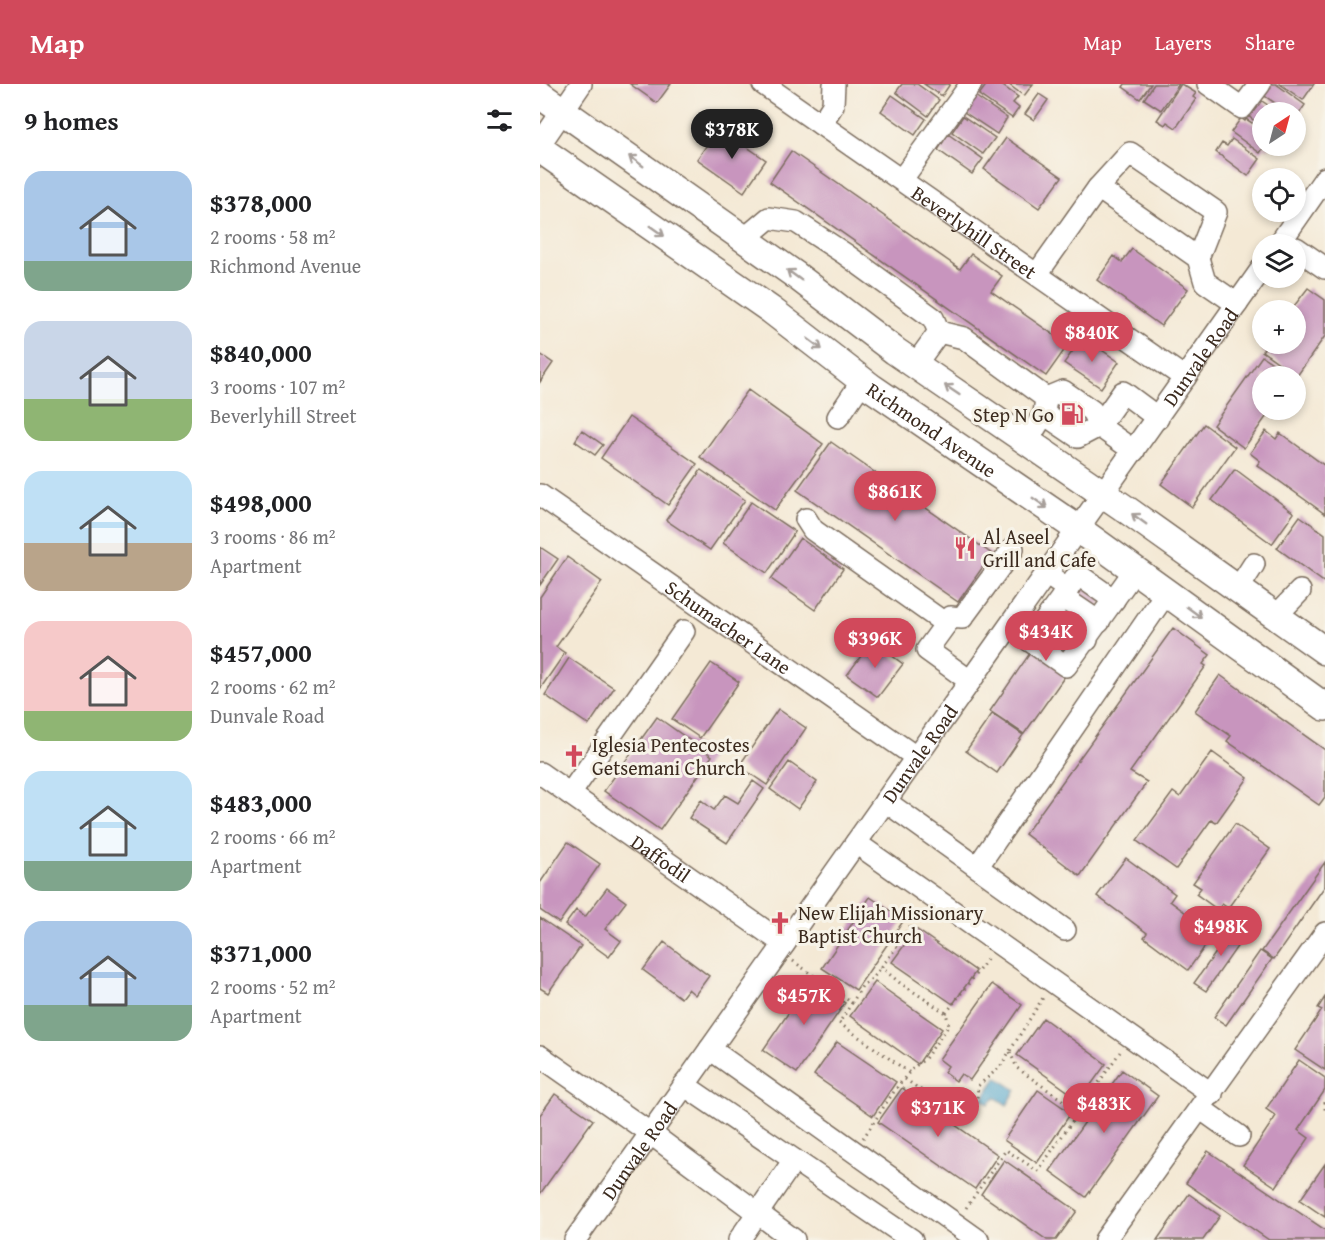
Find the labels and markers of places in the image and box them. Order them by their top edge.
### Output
pin: $378K [690,109,774,160]
pin: $840K [1050,312,1134,363]
place label: Step N Go [973,400,1054,429]
fuel station icon: Step N Go [1059,401,1085,427]
pin: $861K [853,471,937,522]
place label: Al Aseel Grill and Cafe [983,522,1096,574]
restaurant icon: Al Aseel Grill and Cafe [952,535,978,561]
pin: $434K [1004,611,1088,662]
pin: $396K [833,618,917,669]
place label: Iglesia Pentecostes Getsemani Church [592,730,750,782]
church icon: Iglesia Pentecostes Getsemani Church [561,743,587,769]
place label: New Elijah Missionary Baptist Church [798,898,984,950]
pin: $498K [1179,906,1263,957]
church icon: New Elijah Missionary Baptist Church [767,910,793,936]
pin: $457K [762,975,846,1026]
pin: $483K [1062,1083,1146,1134]
pin: $371K [896,1087,980,1138]

